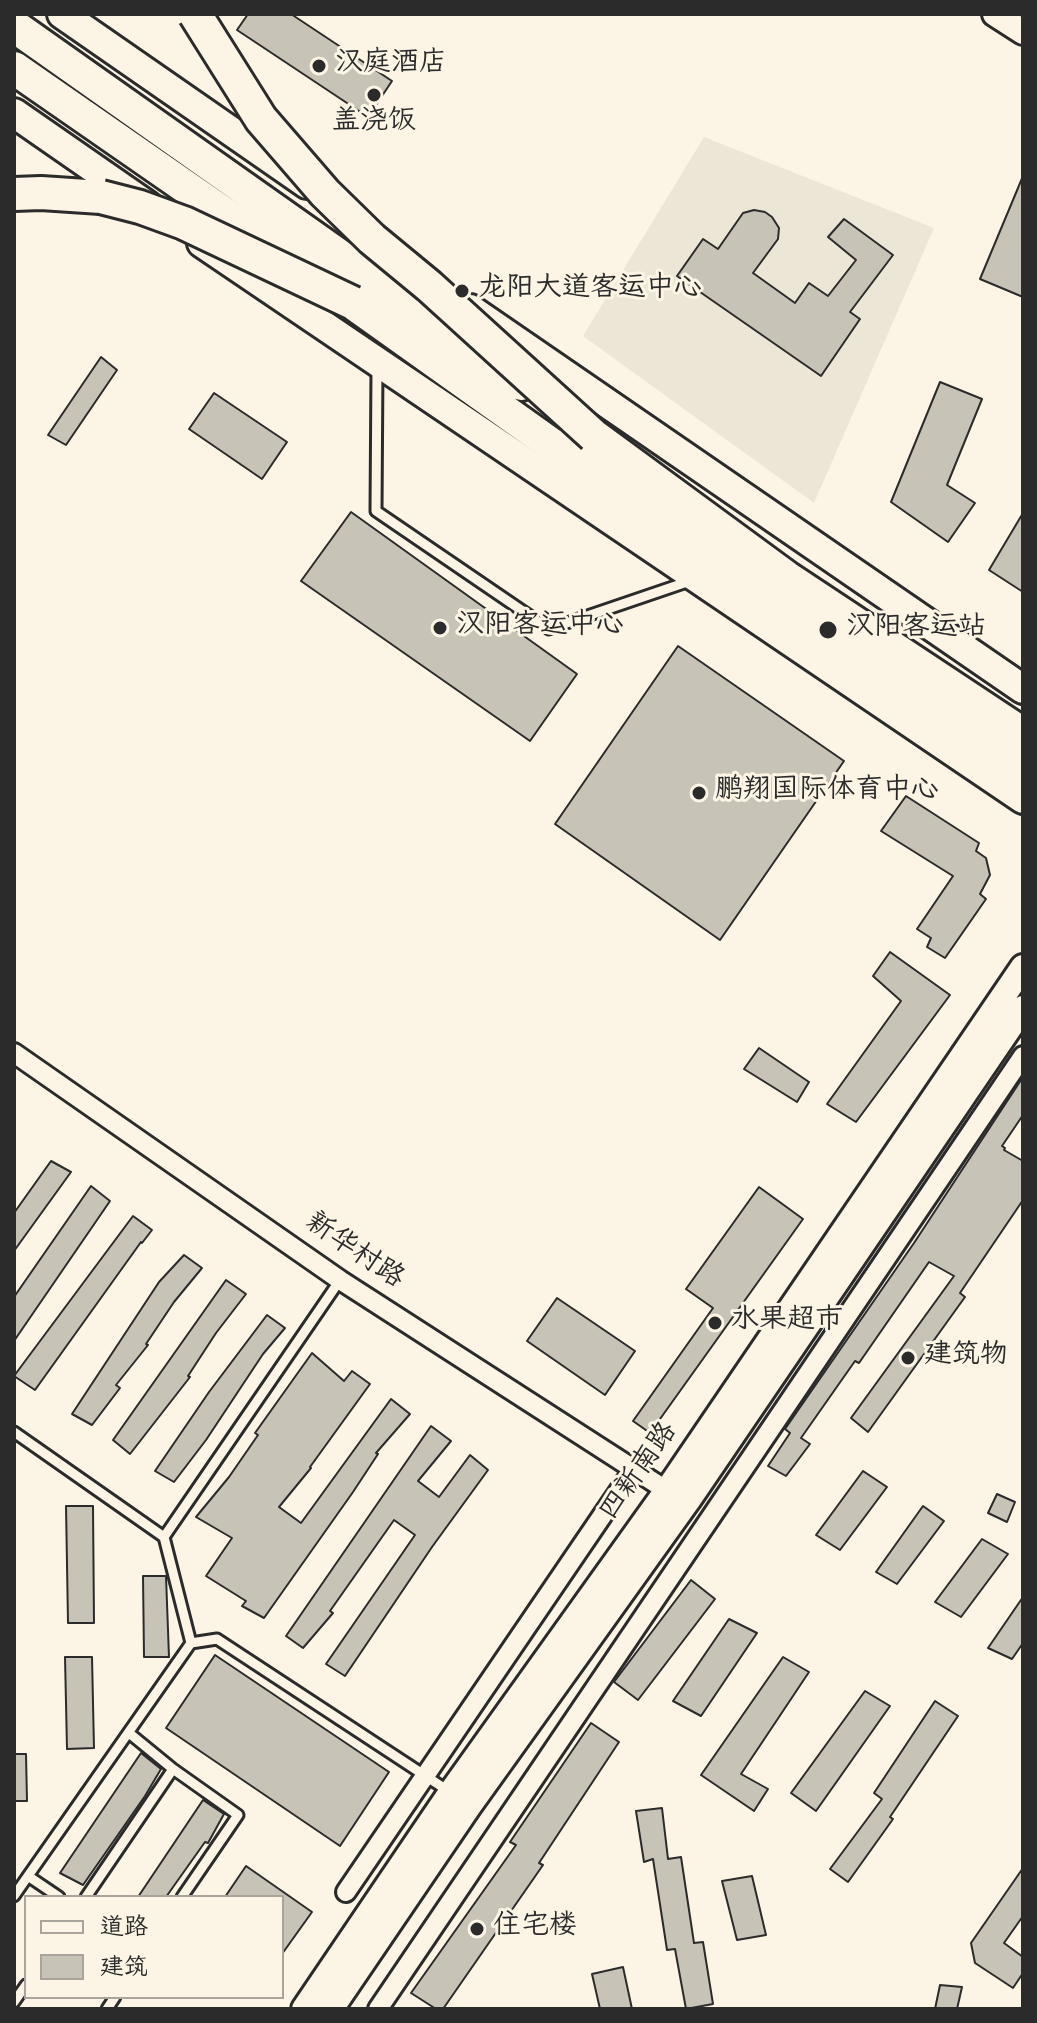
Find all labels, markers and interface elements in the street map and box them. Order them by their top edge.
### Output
place label: 汉庭酒店 [335,49,447,83]
marker: 汉庭酒店 [310,57,328,75]
marker: 盖浇饭 [365,86,383,104]
place label: 盖浇饭 [332,107,416,141]
place label: 龙阳大道客运中心 [478,274,702,308]
marker: 龙阳大道客运中心 [453,282,471,300]
place label: 汉阳客运中心 [456,611,624,645]
place label: 汉阳客运站 [846,613,986,647]
marker: 汉阳客运中心 [431,619,449,637]
marker: 汉阳客运站 [817,619,839,641]
place label: 鹏翔国际体育中心 [715,776,939,810]
marker: 鹏翔国际体育中心 [690,784,708,802]
street label: 新华村路 [297,1208,409,1298]
place label: 水果超市 [731,1306,843,1340]
marker: 水果超市 [706,1314,724,1332]
place label: 建筑物 [924,1341,1008,1375]
marker: 建筑物 [899,1349,917,1367]
street label: 四新南路 [595,1417,687,1529]
legend [24,1895,284,1999]
text: 道路 [100,1912,148,1946]
place label: 住宅楼 [493,1912,577,1946]
marker: 住宅楼 [468,1920,486,1938]
text: 建筑 [100,1952,148,1986]

